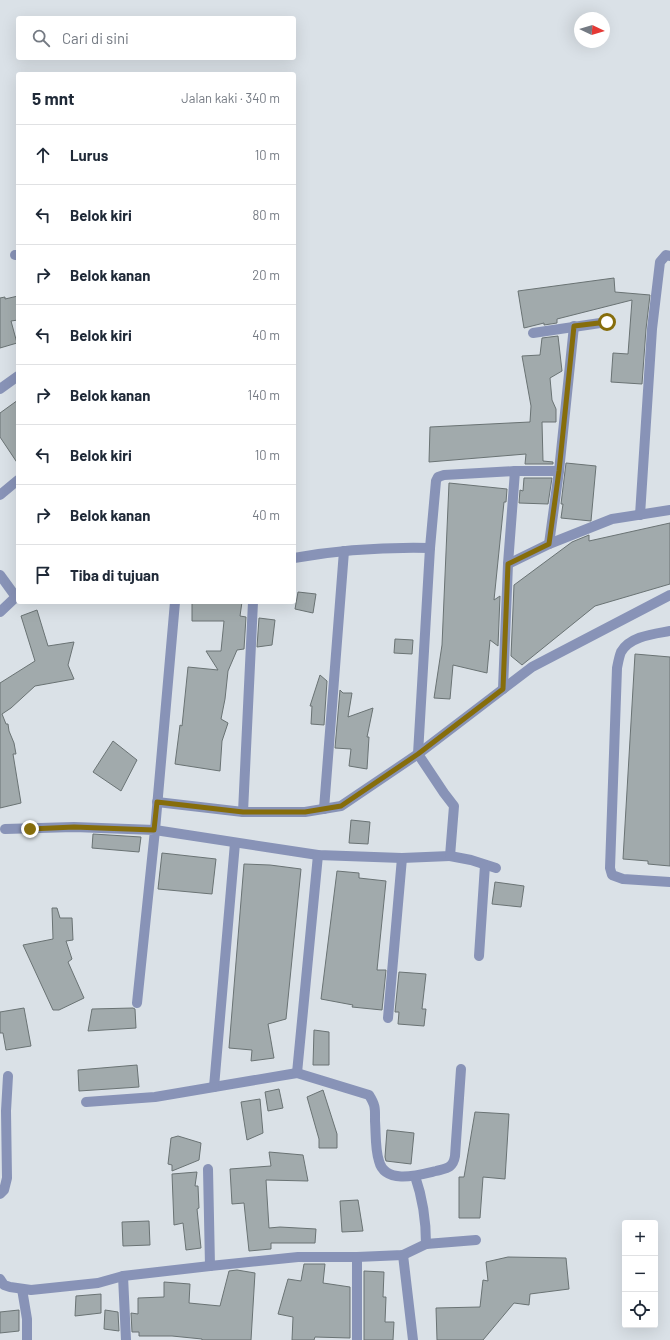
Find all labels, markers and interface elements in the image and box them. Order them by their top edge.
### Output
north arrow [574,12,610,48]
search box [16,16,296,60]
icon: search [30,27,52,49]
text: Cari di sini [62,29,129,47]
text: 5 mnt [32,88,75,108]
text: Jalan kaki · 340 m [181,90,280,106]
icon: ahead [32,144,54,166]
text: Lurus [70,146,108,164]
text: 10 m [255,147,280,163]
icon: left [32,204,54,226]
text: Belok kiri [70,206,132,224]
text: 80 m [253,207,280,223]
icon: right [32,264,54,286]
text: Belok kanan [70,266,150,284]
text: 20 m [252,267,280,283]
route start [598,313,616,331]
icon: left [32,324,54,346]
text: Belok kiri [70,326,132,344]
text: 40 m [252,327,280,343]
icon: right [32,384,54,406]
text: Belok kanan [70,386,150,404]
text: 140 m [248,387,280,403]
icon: left [32,444,54,466]
text: Belok kiri [70,446,132,464]
text: 10 m [255,447,280,463]
icon: right [32,504,54,526]
text: Belok kanan [70,506,150,524]
text: 40 m [252,507,280,523]
icon: arrive [32,564,54,586]
text: Tiba di tujuan [70,566,159,584]
route end [21,820,39,838]
map controls [622,1220,658,1328]
button: + [622,1220,658,1256]
button: − [622,1256,658,1292]
button: locate [622,1292,658,1328]

